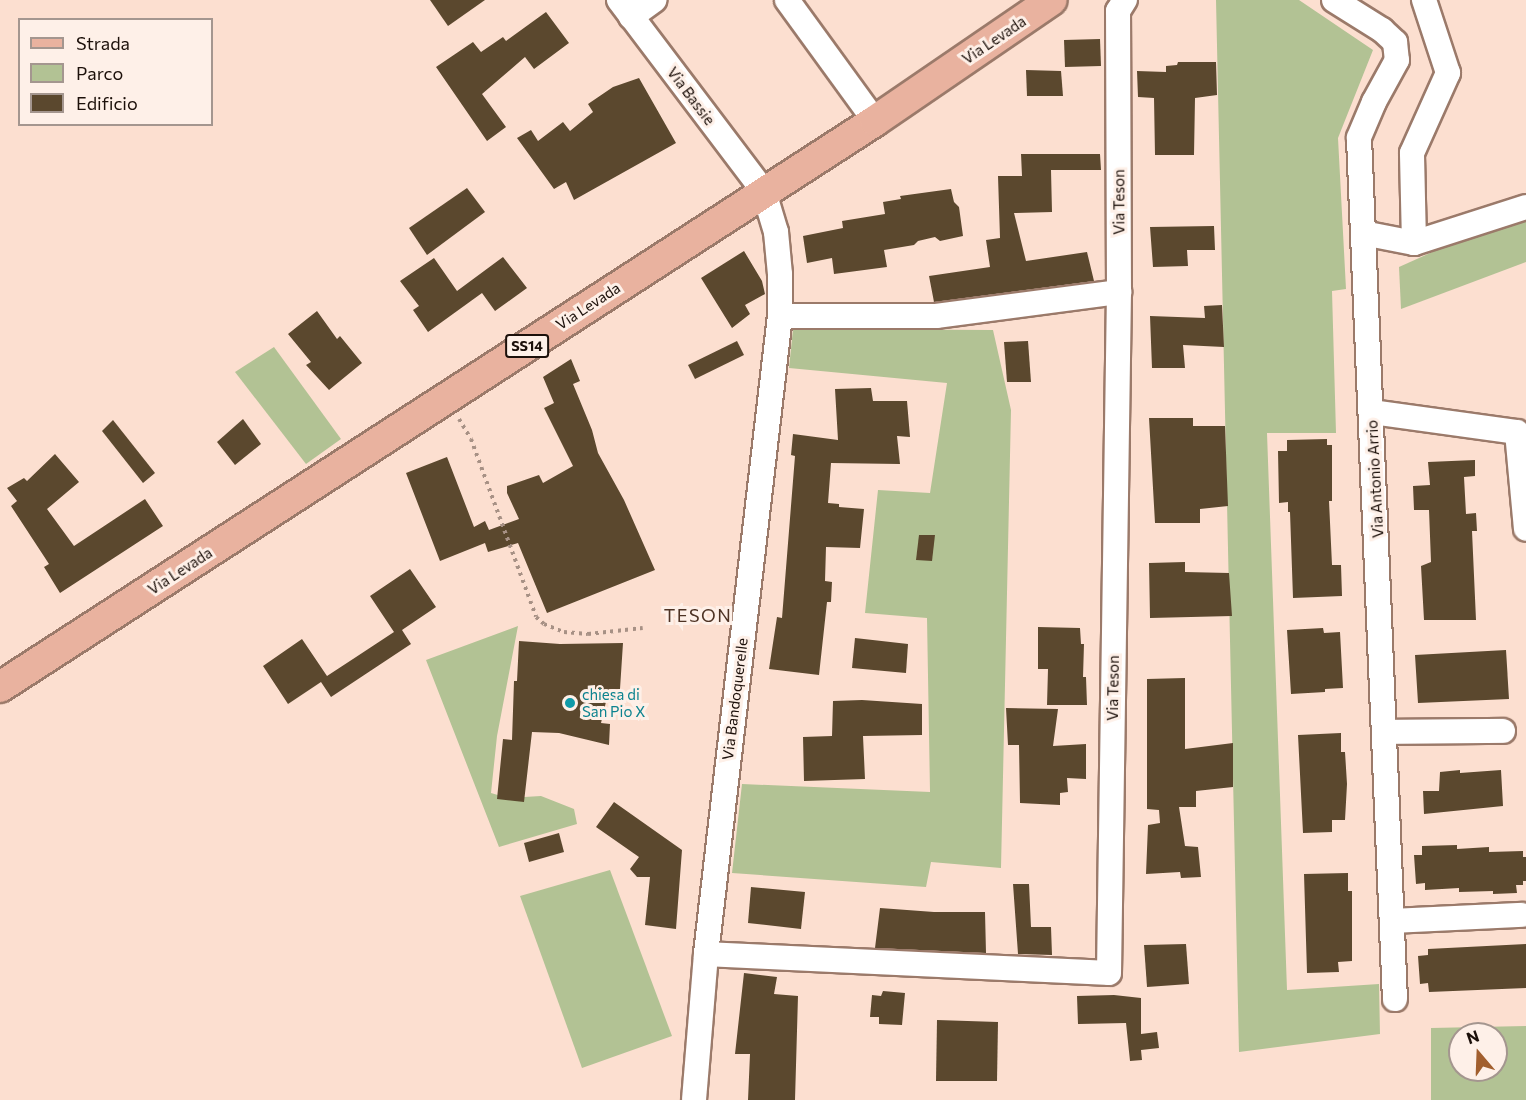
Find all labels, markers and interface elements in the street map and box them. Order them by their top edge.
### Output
street label: Via Levada [959,12,1029,68]
legend [18,18,213,126]
text: Strada [76,32,130,54]
text: Parco [76,62,123,84]
street label: Via Bassie [663,64,719,128]
text: Edificio [76,92,138,114]
street label: Via Teson [1110,169,1128,235]
street label: Via Levada [552,279,624,333]
road number: SS14 [504,335,550,357]
street label: Via Antonio Arrio [1363,419,1387,539]
street label: Via Levada [144,544,216,598]
district label: TESON [664,604,732,626]
street label: Via Bandoquerelle [719,637,751,761]
street label: Via Teson [1103,655,1123,721]
place label: chiesa di San Pio X [582,685,645,720]
marker: chiesa di San Pio X [563,696,577,710]
north arrow [1448,1022,1508,1082]
text: N [1464,1025,1481,1047]

